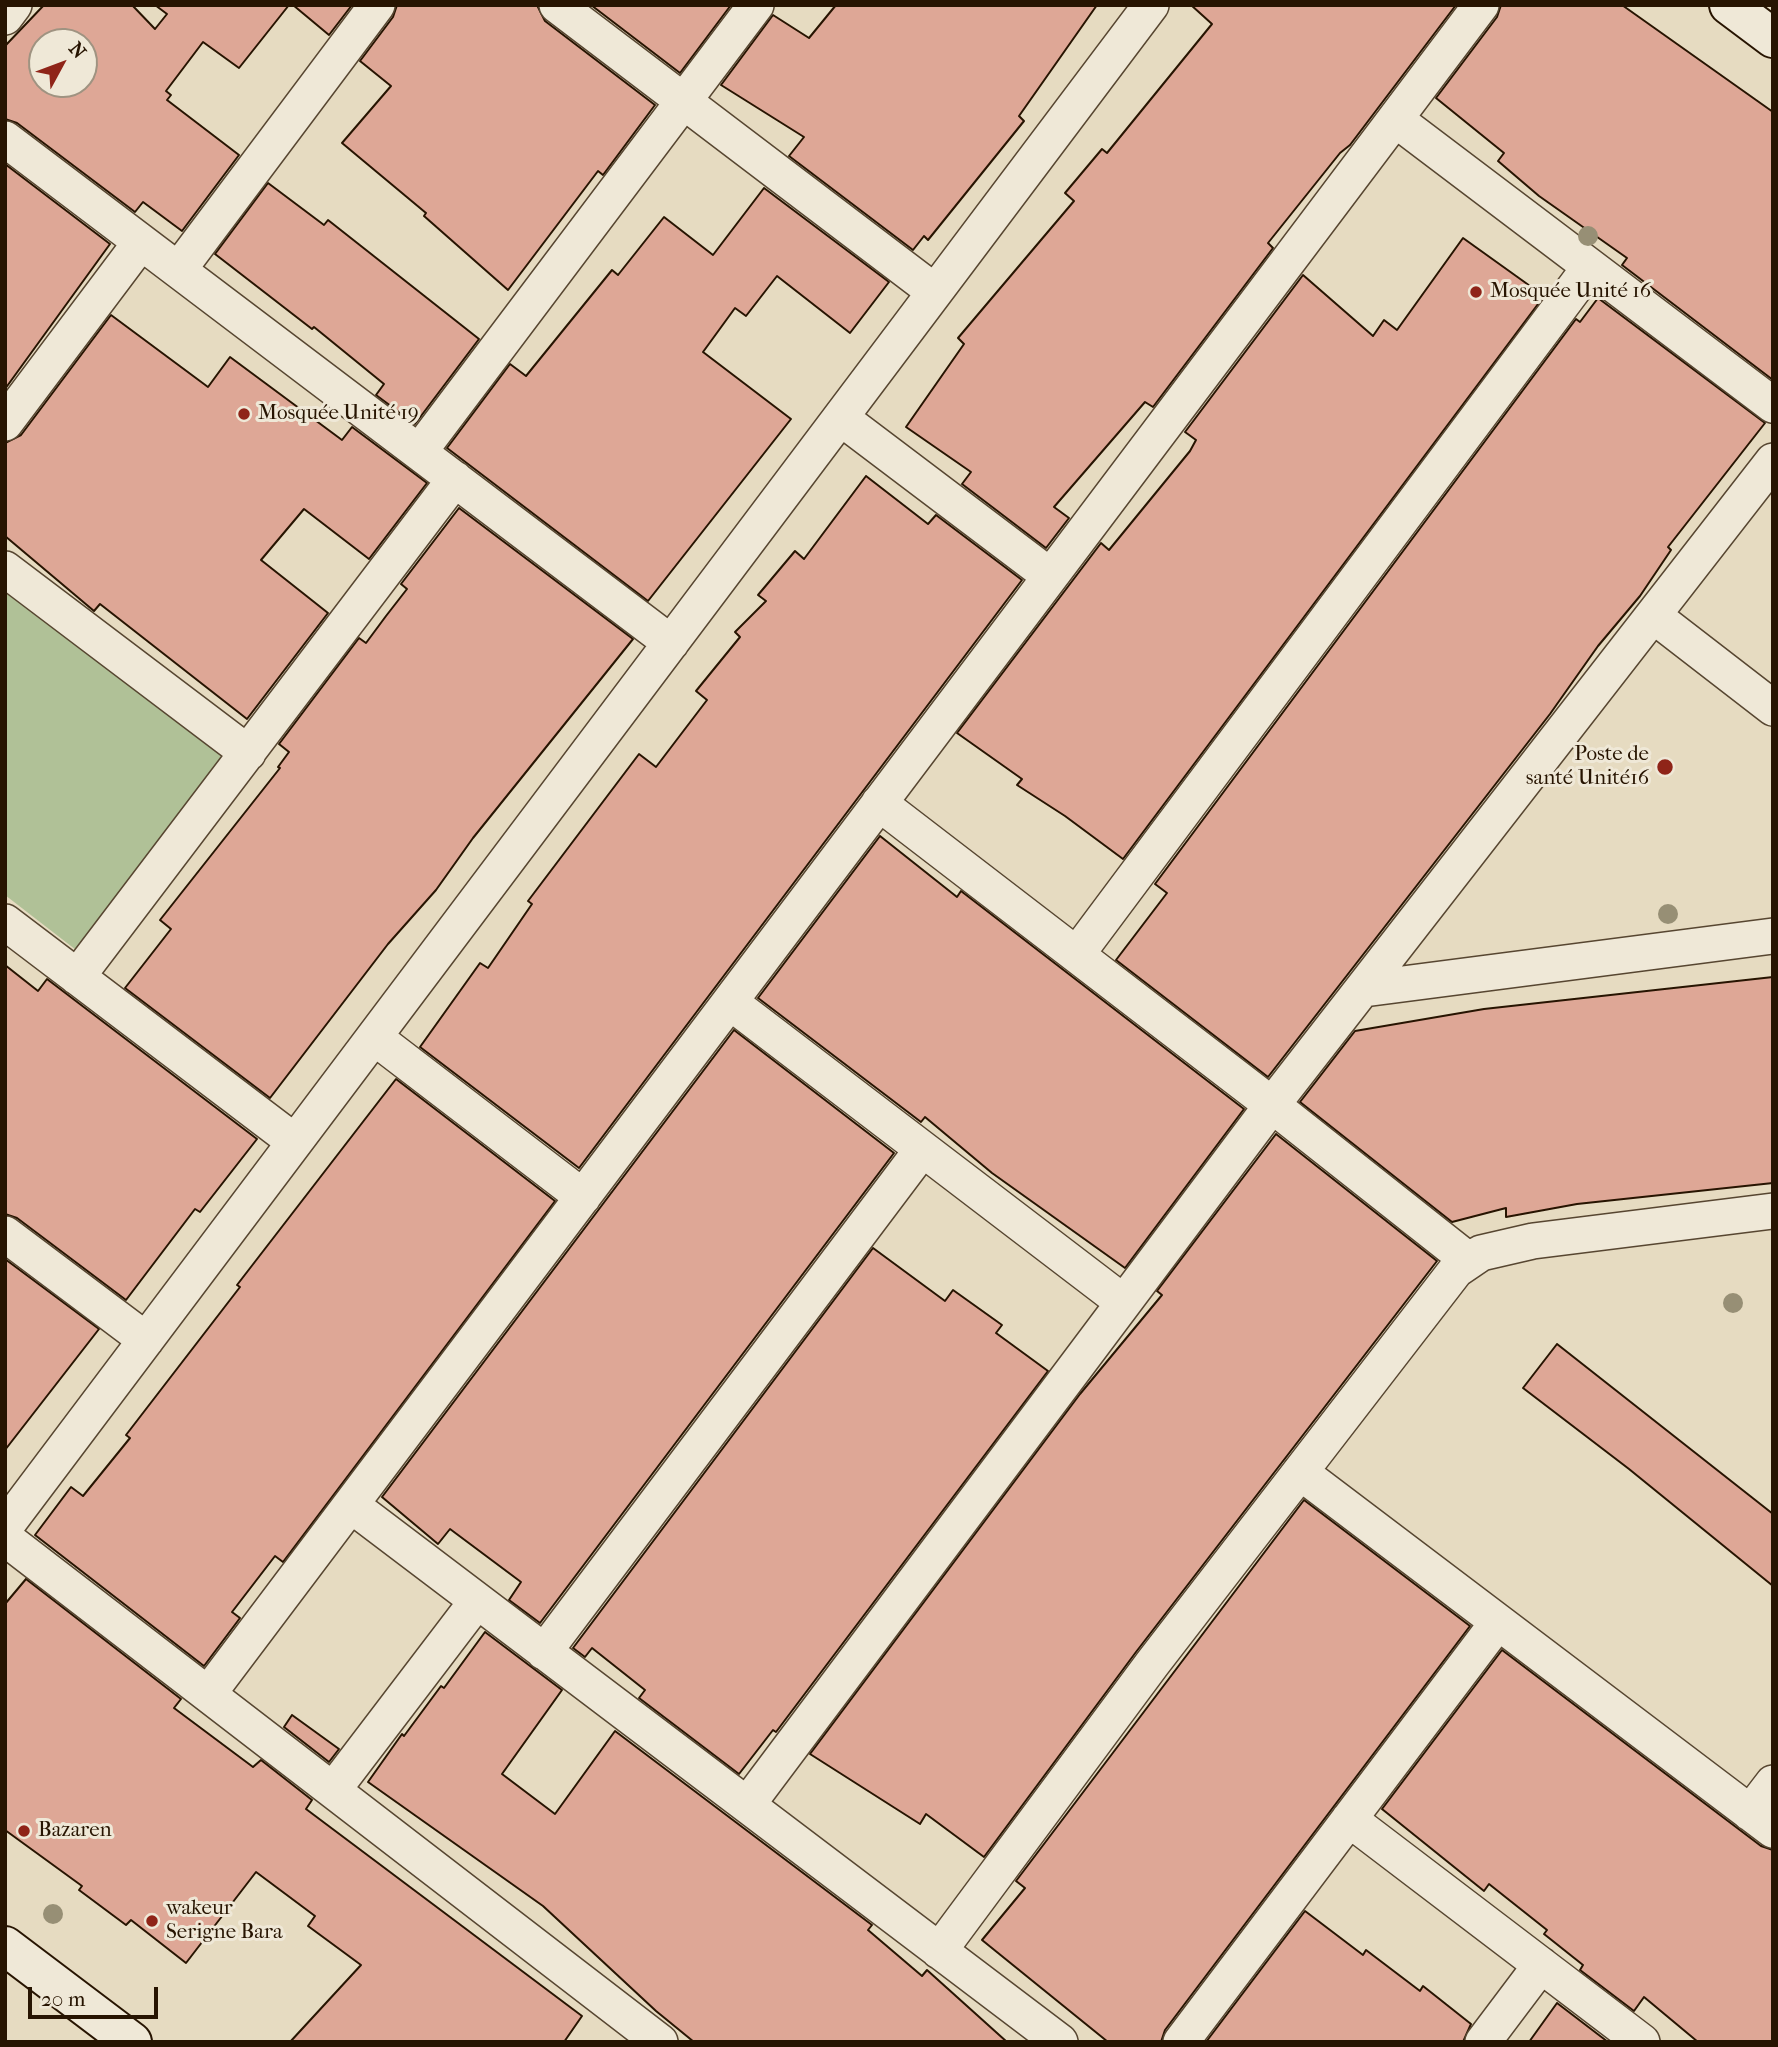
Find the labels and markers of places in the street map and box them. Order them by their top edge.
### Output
place label: Mosquée Unité 16 [1490,279,1651,305]
marker: Mosquée Unité 16 [1468,284,1484,300]
place label: Mosquée Unité 19 [258,401,419,427]
marker: Mosquée Unité 19 [236,406,252,422]
place label: Poste de santé Unité16 [1526,742,1649,792]
marker: Poste de santé Unité16 [1655,757,1675,777]
place label: Bazaren [38,1818,112,1844]
marker: Bazaren [16,1823,32,1839]
place label: wakeur Serigne Bara [166,1896,283,1946]
marker: wakeur Serigne Bara [144,1913,160,1929]

